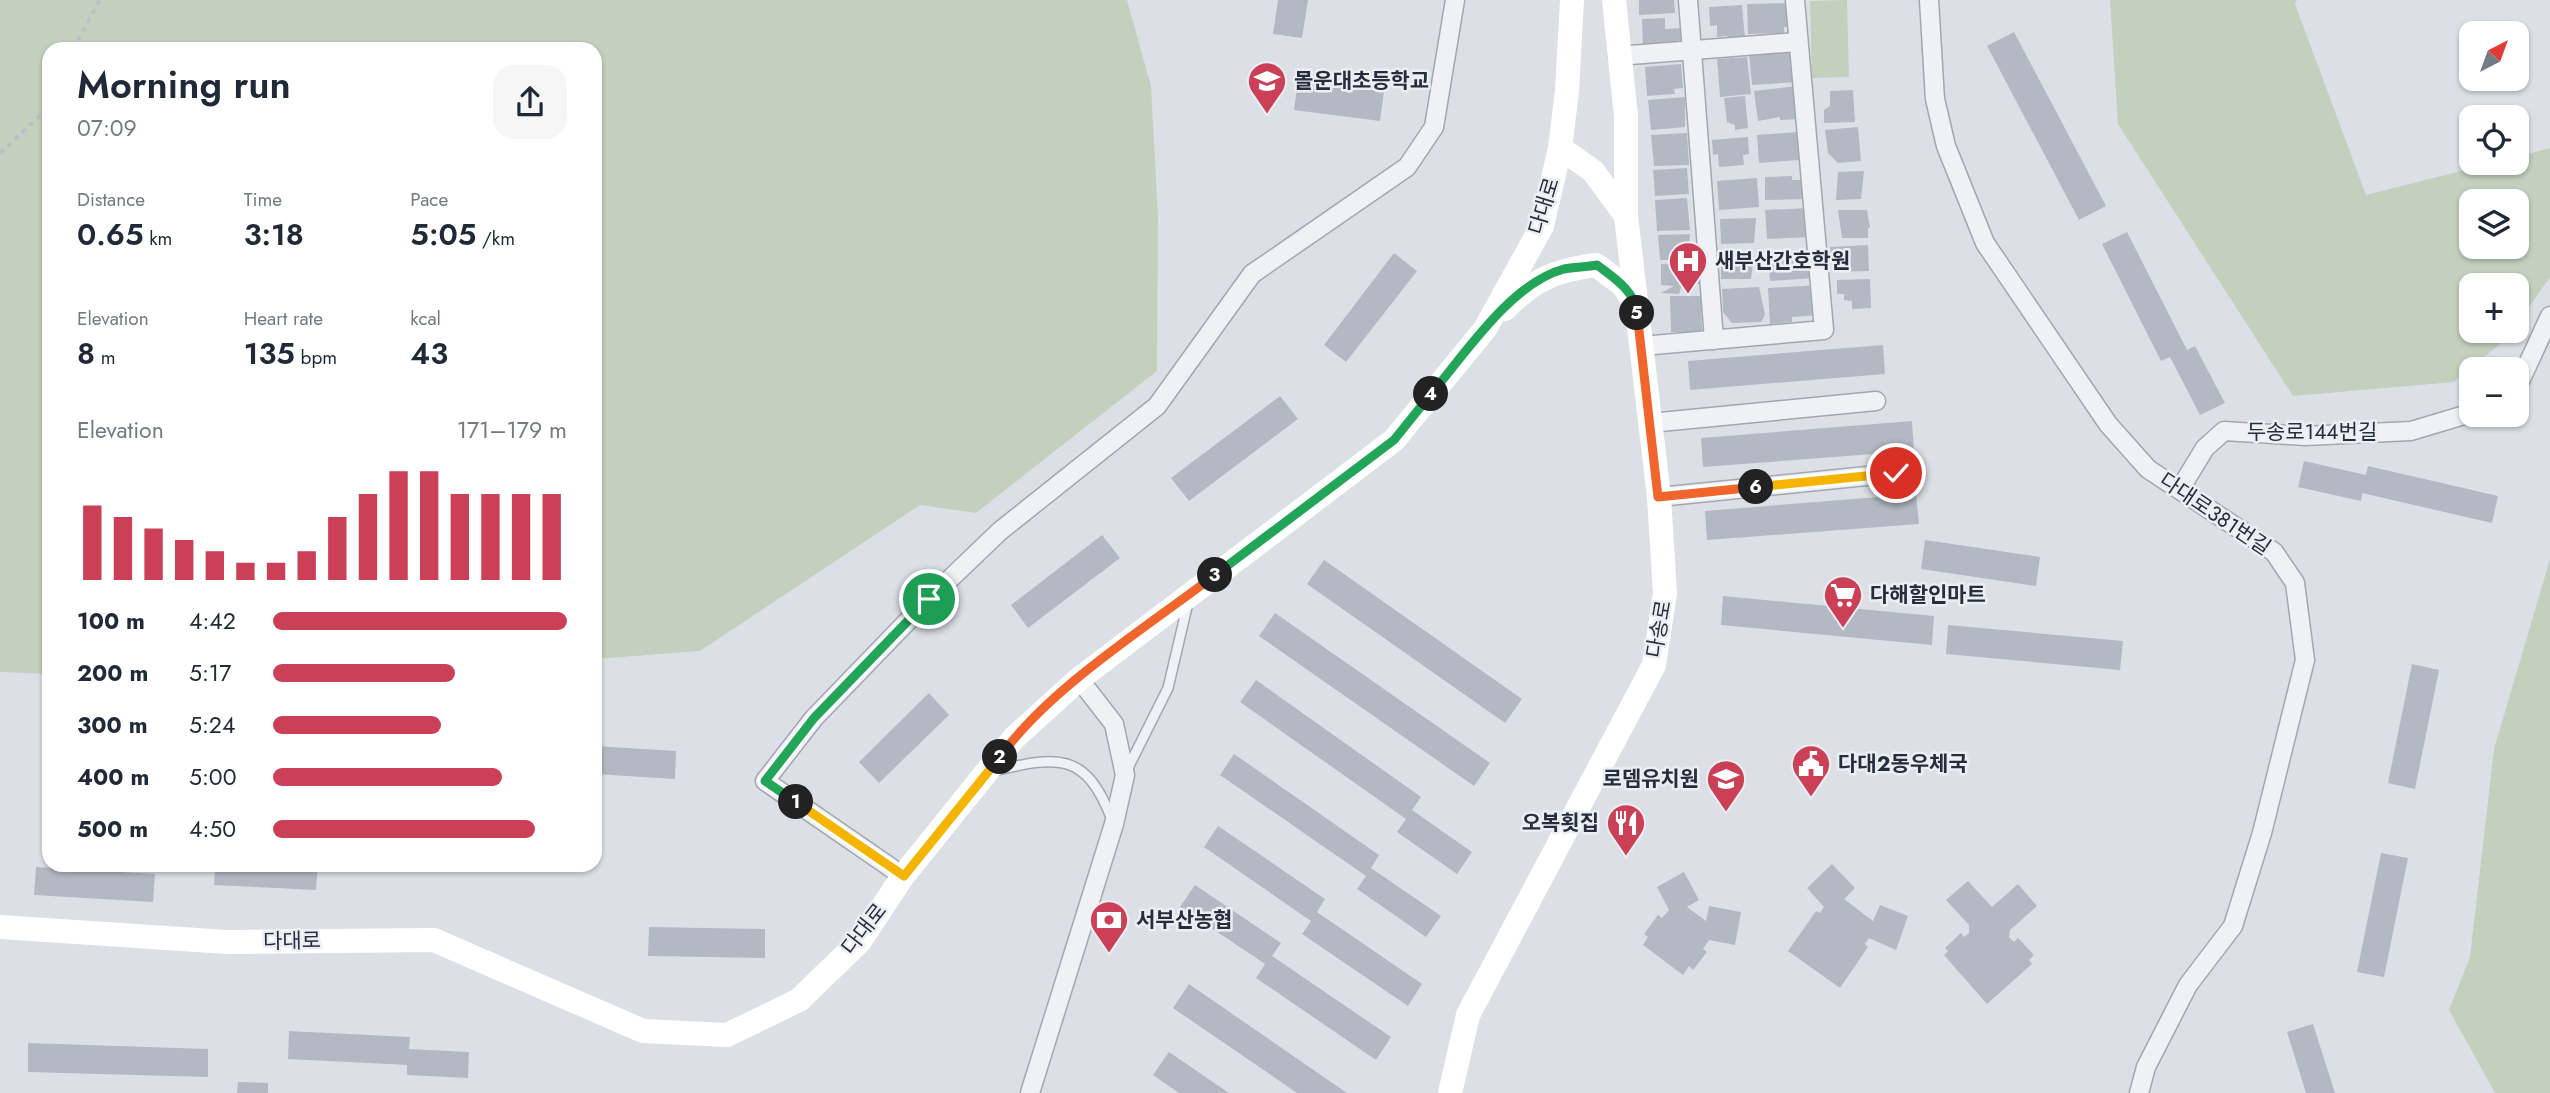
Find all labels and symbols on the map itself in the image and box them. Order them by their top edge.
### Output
north arrow [2459,21,2529,91]
school or university icon: 몰운대초등학교 [1246,60,1288,115]
place label: 몰운대초등학교 [1294,66,1429,96]
street label: 다대로 [1521,174,1567,238]
hospital icon: 새부산간호학원 [1667,240,1709,295]
place label: 새부산간호학원 [1715,246,1850,276]
pin: 5 [1620,296,1654,330]
pin: 4 [1414,376,1448,412]
street label: 두송로144번길 [2247,417,2377,447]
pin [1866,443,1926,503]
street label: 다대로381번길 [2153,466,2277,562]
pin: 6 [1738,470,1774,504]
pin: 3 [1198,558,1232,592]
pin [899,569,959,629]
supermarket icon: 다해할인마트 [1822,574,1864,629]
place label: 다해할인마트 [1870,580,1986,610]
street label: 다송로 [1639,598,1679,660]
pin: 2 [982,740,1018,774]
public building icon: 다대2동우체국 [1790,743,1832,798]
place label: 다대2동우체국 [1838,749,1968,779]
school or university icon: 로뎀유치원 [1705,758,1747,813]
place label: 로뎀유치원 [1602,764,1699,794]
pin: 1 [778,784,814,820]
restaurant icon: 오복횟집 [1605,802,1647,857]
place label: 오복횟집 [1522,808,1599,838]
street label: 다대로 [834,897,894,961]
bank icon: 서부산농협 [1088,899,1130,954]
place label: 서부산농협 [1136,905,1233,935]
street label: 다대로 [263,925,321,957]

